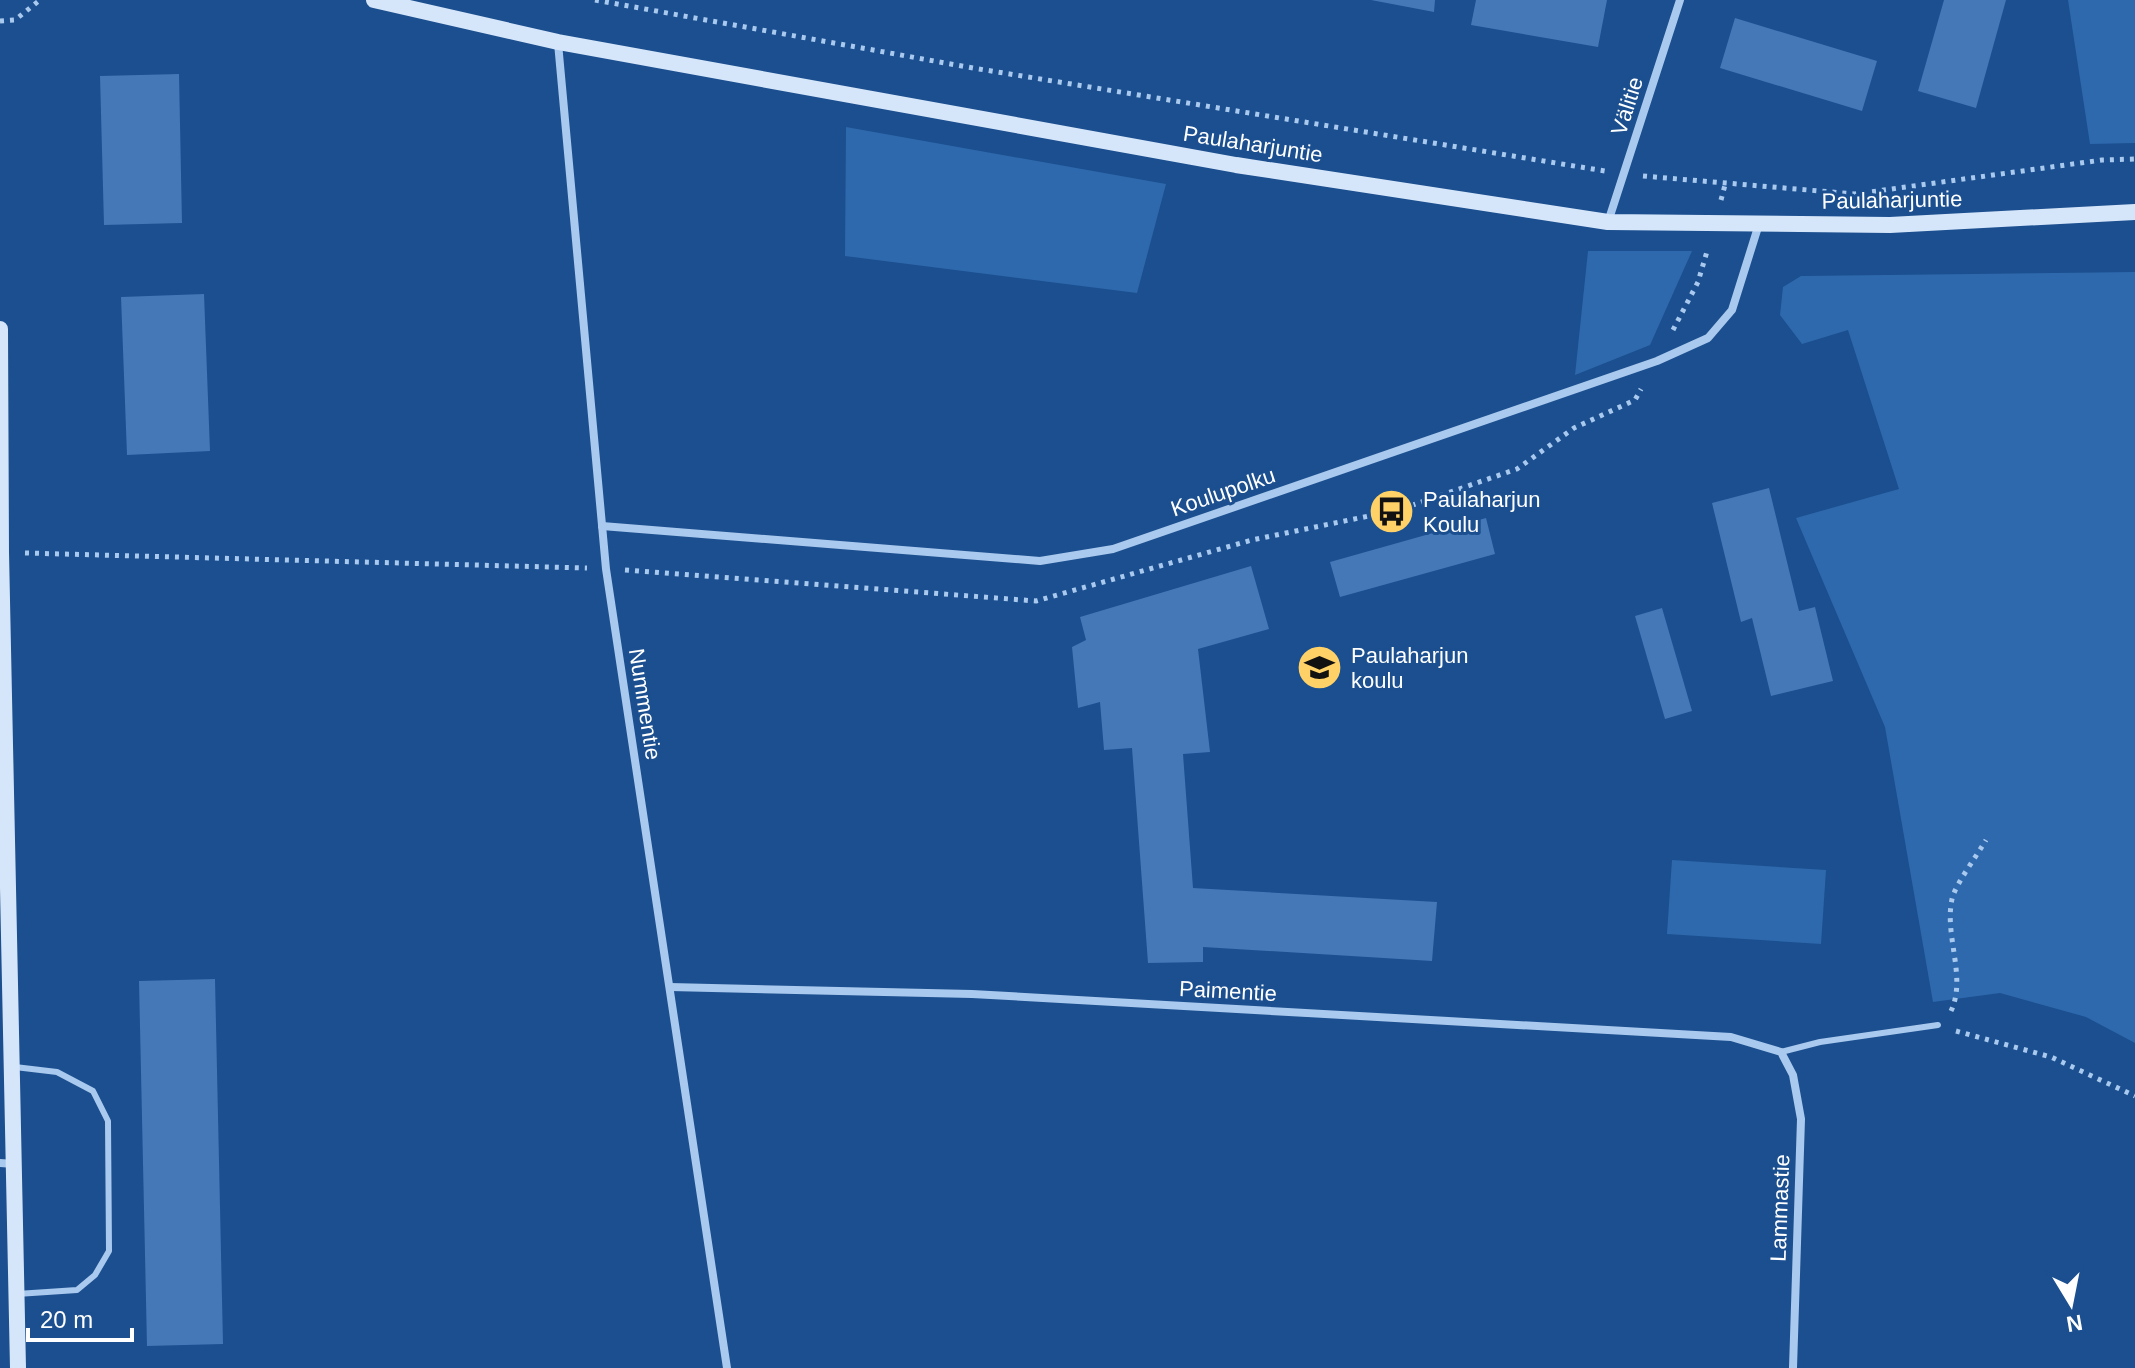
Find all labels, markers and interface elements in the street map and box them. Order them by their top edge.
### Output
street label: Välitie [1606,74,1648,138]
street label: Paulaharjuntie [1182,121,1324,167]
street label: Paulaharjuntie [1821,186,1963,214]
street label: Koulupolku [1167,462,1279,522]
place label: Paulaharjun Koulu [1423,487,1540,537]
bus stop icon: Paulaharjun Koulu [1368,488,1416,536]
place label: Paulaharjun koulu [1351,643,1468,693]
school or university icon: Paulaharjun koulu [1296,644,1344,692]
street label: Nummentie [624,646,666,762]
street label: Paimentie [1178,976,1278,1006]
street label: Lammastie [1766,1154,1794,1262]
north arrow [2031,1264,2111,1344]
scale bar [28,1292,132,1342]
text: 20 m [40,1306,93,1333]
text: N [2064,1310,2084,1337]

